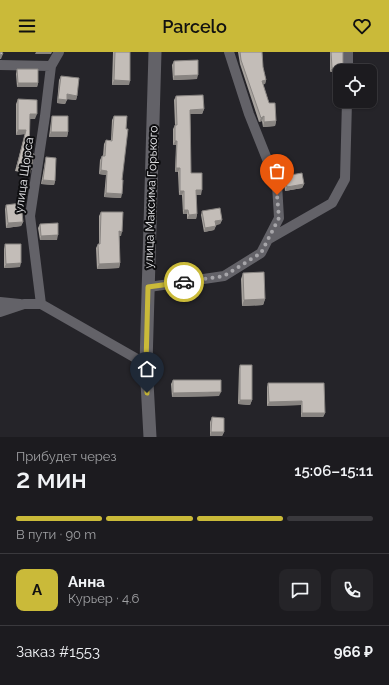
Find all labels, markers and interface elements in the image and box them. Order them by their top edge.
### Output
icon: menu [16,15,38,37]
icon: heart [351,15,373,37]
text: Parcelo [162,16,227,37]
map controls [333,64,377,108]
button: locate [333,64,377,108]
street label: улица Максима Горького [142,125,160,269]
street label: улица Щорса [12,136,36,214]
pin [260,154,294,195]
icon: bag [266,160,288,182]
courier [164,262,204,302]
icon: car [173,271,195,293]
pin [130,352,164,393]
icon: home [136,358,158,380]
text: Прибудет через [16,449,116,464]
text: 15:06–15:11 [294,462,373,480]
text: 2 мин [16,464,87,494]
text: В пути · 90 m [16,527,96,542]
button: chat [279,569,321,611]
button: phone [331,569,373,611]
text: Анна [68,573,105,591]
text: А [32,581,42,599]
text: Курьер · 4.6 [68,591,139,606]
text: Заказ #1553 [16,643,100,661]
text: 966 ₽ [334,643,373,661]

